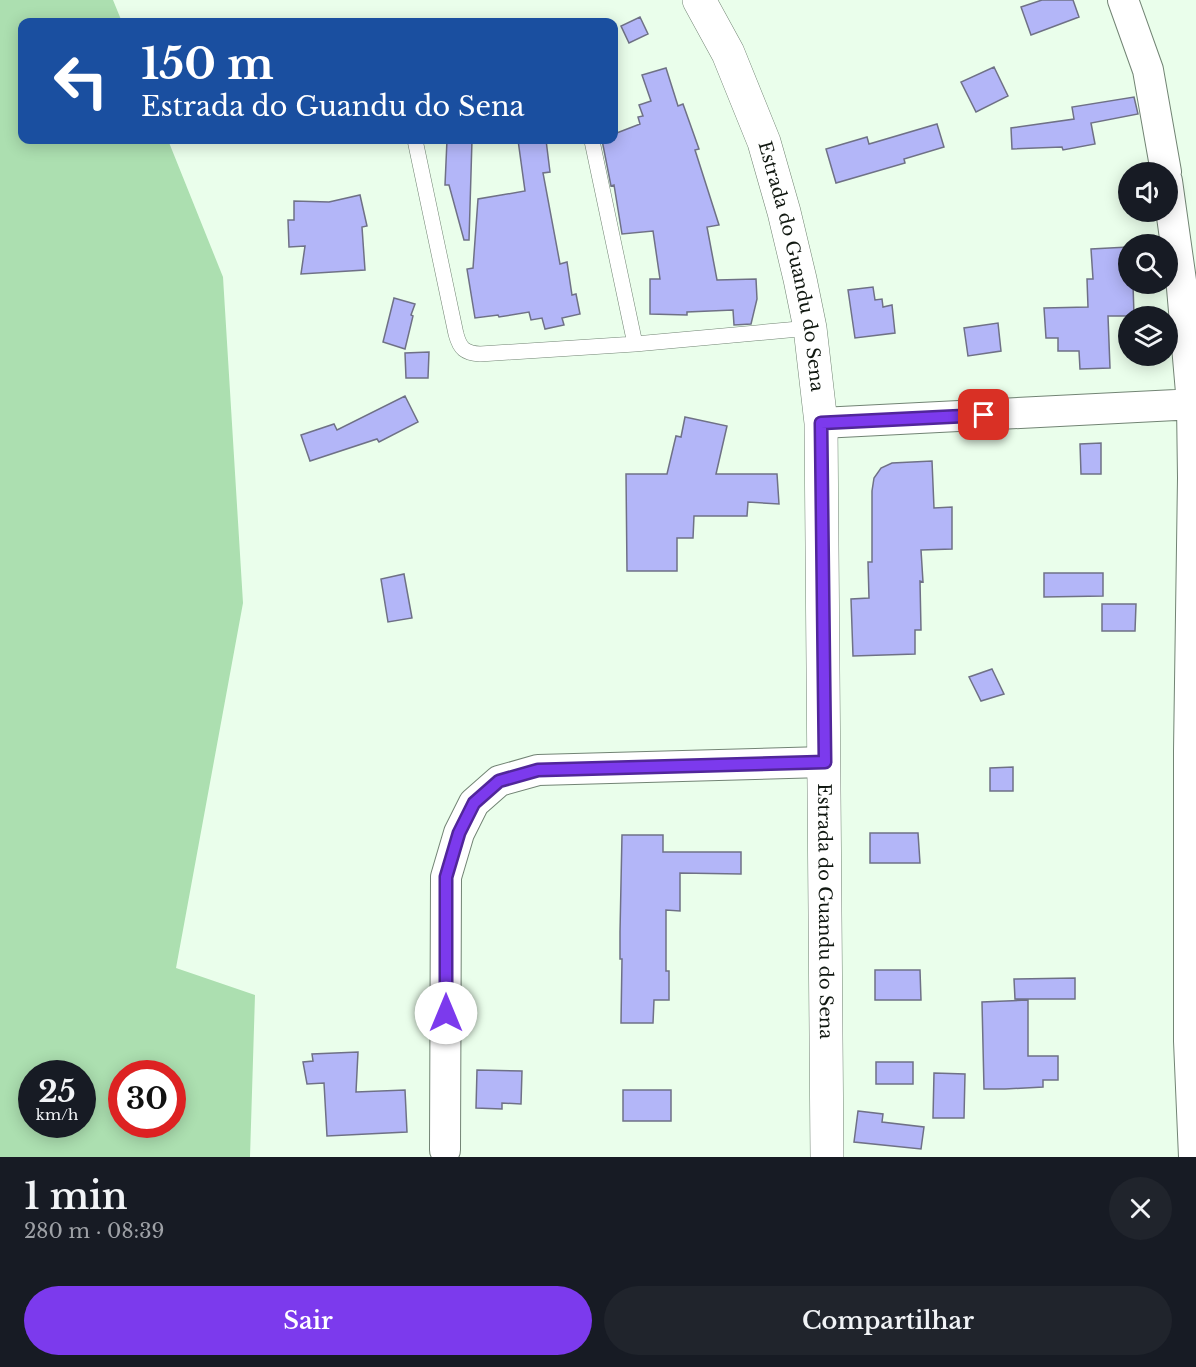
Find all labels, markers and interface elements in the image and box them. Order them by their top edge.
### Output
text: 150 m [141,38,274,90]
icon: left [42,42,120,120]
text: Estrada do Guandu do Sena [141,90,524,123]
street label: Estrada do Guandu do Sena [753,139,828,393]
map controls [1118,162,1178,366]
button: sound [1118,162,1178,222]
button: search [1118,234,1178,294]
button: layers [1118,306,1178,366]
pin [958,389,1009,440]
icon: arrive [967,398,1000,431]
street label: Estrada do Guandu do Sena [813,783,837,1039]
position arrow [414,981,478,1045]
speed limit sign: 30 [108,1060,186,1138]
text: 25 [38,1073,76,1110]
text: km/h [36,1105,78,1124]
text: 1 min [24,1174,128,1219]
button: close [1109,1177,1172,1240]
text: 280 m · 08:39 [24,1219,164,1243]
button: Sair [24,1286,592,1355]
button: Compartilhar [604,1286,1172,1355]

